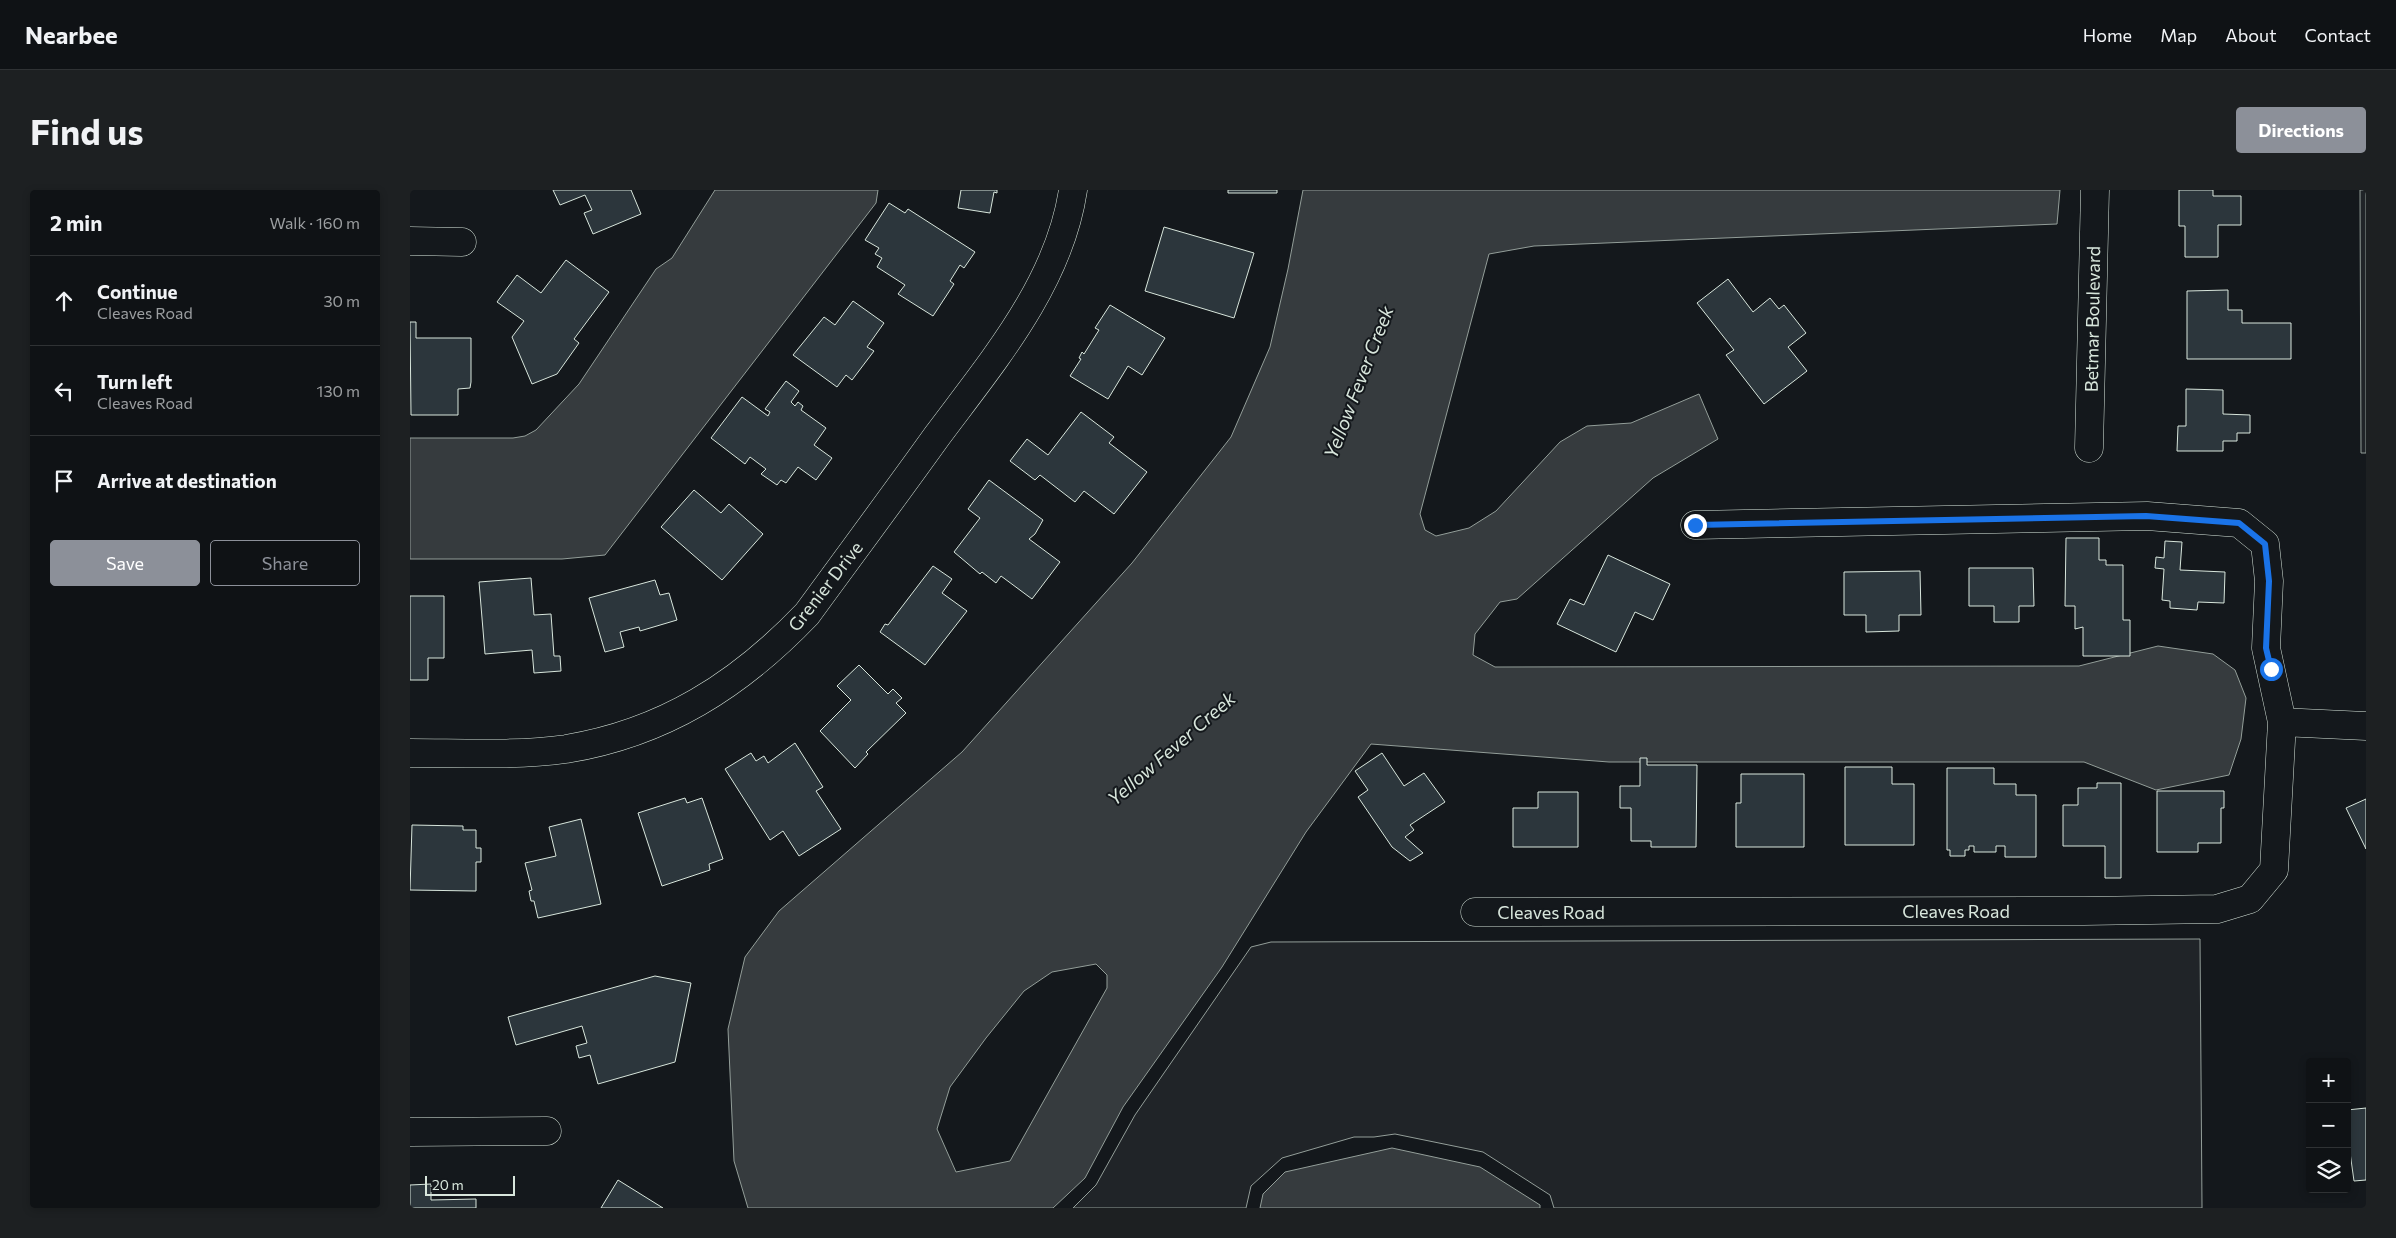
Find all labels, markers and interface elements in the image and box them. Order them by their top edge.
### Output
text: Nearbee [25,20,118,49]
text: Home [2083,24,2132,46]
text: Map [2160,24,2197,46]
text: About [2225,24,2277,46]
text: Contact [2305,24,2371,46]
button: Directions [2236,107,2366,153]
text: Find us [30,109,144,152]
text: 2 min [50,210,102,235]
text: Walk · 160 m [270,213,360,232]
street label: Betmar Boulevard [2080,246,2104,392]
text: Continue [97,280,177,303]
icon: ahead [50,287,78,315]
text: 30 m [323,291,360,310]
water label: Yellow Fever Creek [1318,302,1398,462]
text: Cleaves Road [97,303,193,322]
text: Turn left [97,370,172,393]
icon: left [50,377,78,405]
text: 130 m [317,381,360,400]
text: Cleaves Road [97,393,193,412]
icon: arrive [50,467,78,495]
text: Arrive at destination [97,469,277,492]
route end [1684,514,1707,537]
street label: Grenier Drive [783,537,867,635]
button: Save [50,540,200,586]
button: Share [210,540,360,586]
route start [2260,658,2283,681]
water label: Yellow Fever Creek [1102,686,1240,810]
street label: Cleaves Road [1902,900,2010,922]
street label: Cleaves Road [1497,901,1605,923]
map controls [2306,1058,2351,1193]
button: + [2306,1058,2351,1103]
button: − [2306,1103,2351,1148]
button: layers [2306,1148,2351,1193]
scale bar [425,1173,515,1196]
text: 20 m [432,1176,464,1193]

